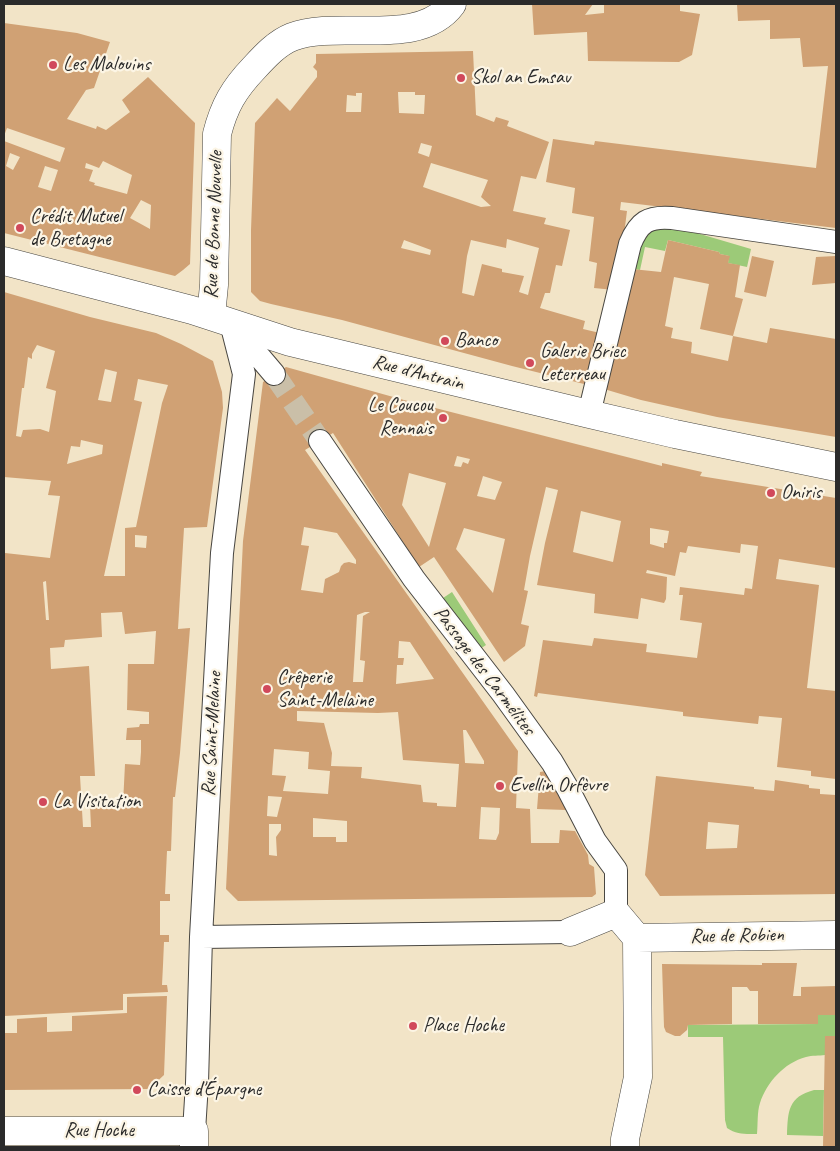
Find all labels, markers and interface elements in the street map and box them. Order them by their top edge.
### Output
place label: Les Malouins [63,53,150,77]
marker: Les Malouins [47,59,59,71]
place label: Skol an Emsav [471,66,570,90]
marker: Skol an Emsav [455,72,467,84]
street label: Rue de Bonne Nouvelle [199,151,229,299]
place label: Crédit Mutuel de Bretagne [30,205,122,252]
marker: Crédit Mutuel de Bretagne [14,222,26,234]
place label: Banco [455,329,497,353]
marker: Banco [439,335,451,347]
place label: Galerie Briec Leterreau [540,340,626,387]
street label: Rue d'Antrain [370,350,466,396]
marker: Galerie Briec Leterreau [524,357,536,369]
place label: Le Coucou Rennais [368,394,433,441]
marker: Le Coucou Rennais [437,412,449,424]
place label: Oniris [781,481,821,505]
marker: Oniris [765,487,777,499]
street label: Passage des Carmélites [428,602,540,740]
place label: Crêperie Saint-Melaine [277,666,373,713]
street label: Rue Saint-Melaine [197,671,227,797]
marker: Crêperie Saint-Melaine [261,683,273,695]
place label: Evellin Orfèvre [510,774,608,798]
marker: Evellin Orfèvre [494,780,506,792]
place label: La Visitation [53,790,140,814]
marker: La Visitation [37,796,49,808]
street label: Rue de Robien [690,923,784,949]
place label: Place Hoche [423,1014,504,1038]
marker: Place Hoche [407,1020,419,1032]
place label: Caisse d'Épargne [147,1078,261,1102]
marker: Caisse d'Épargne [131,1084,143,1096]
street label: Rue Hoche [64,1119,134,1143]

